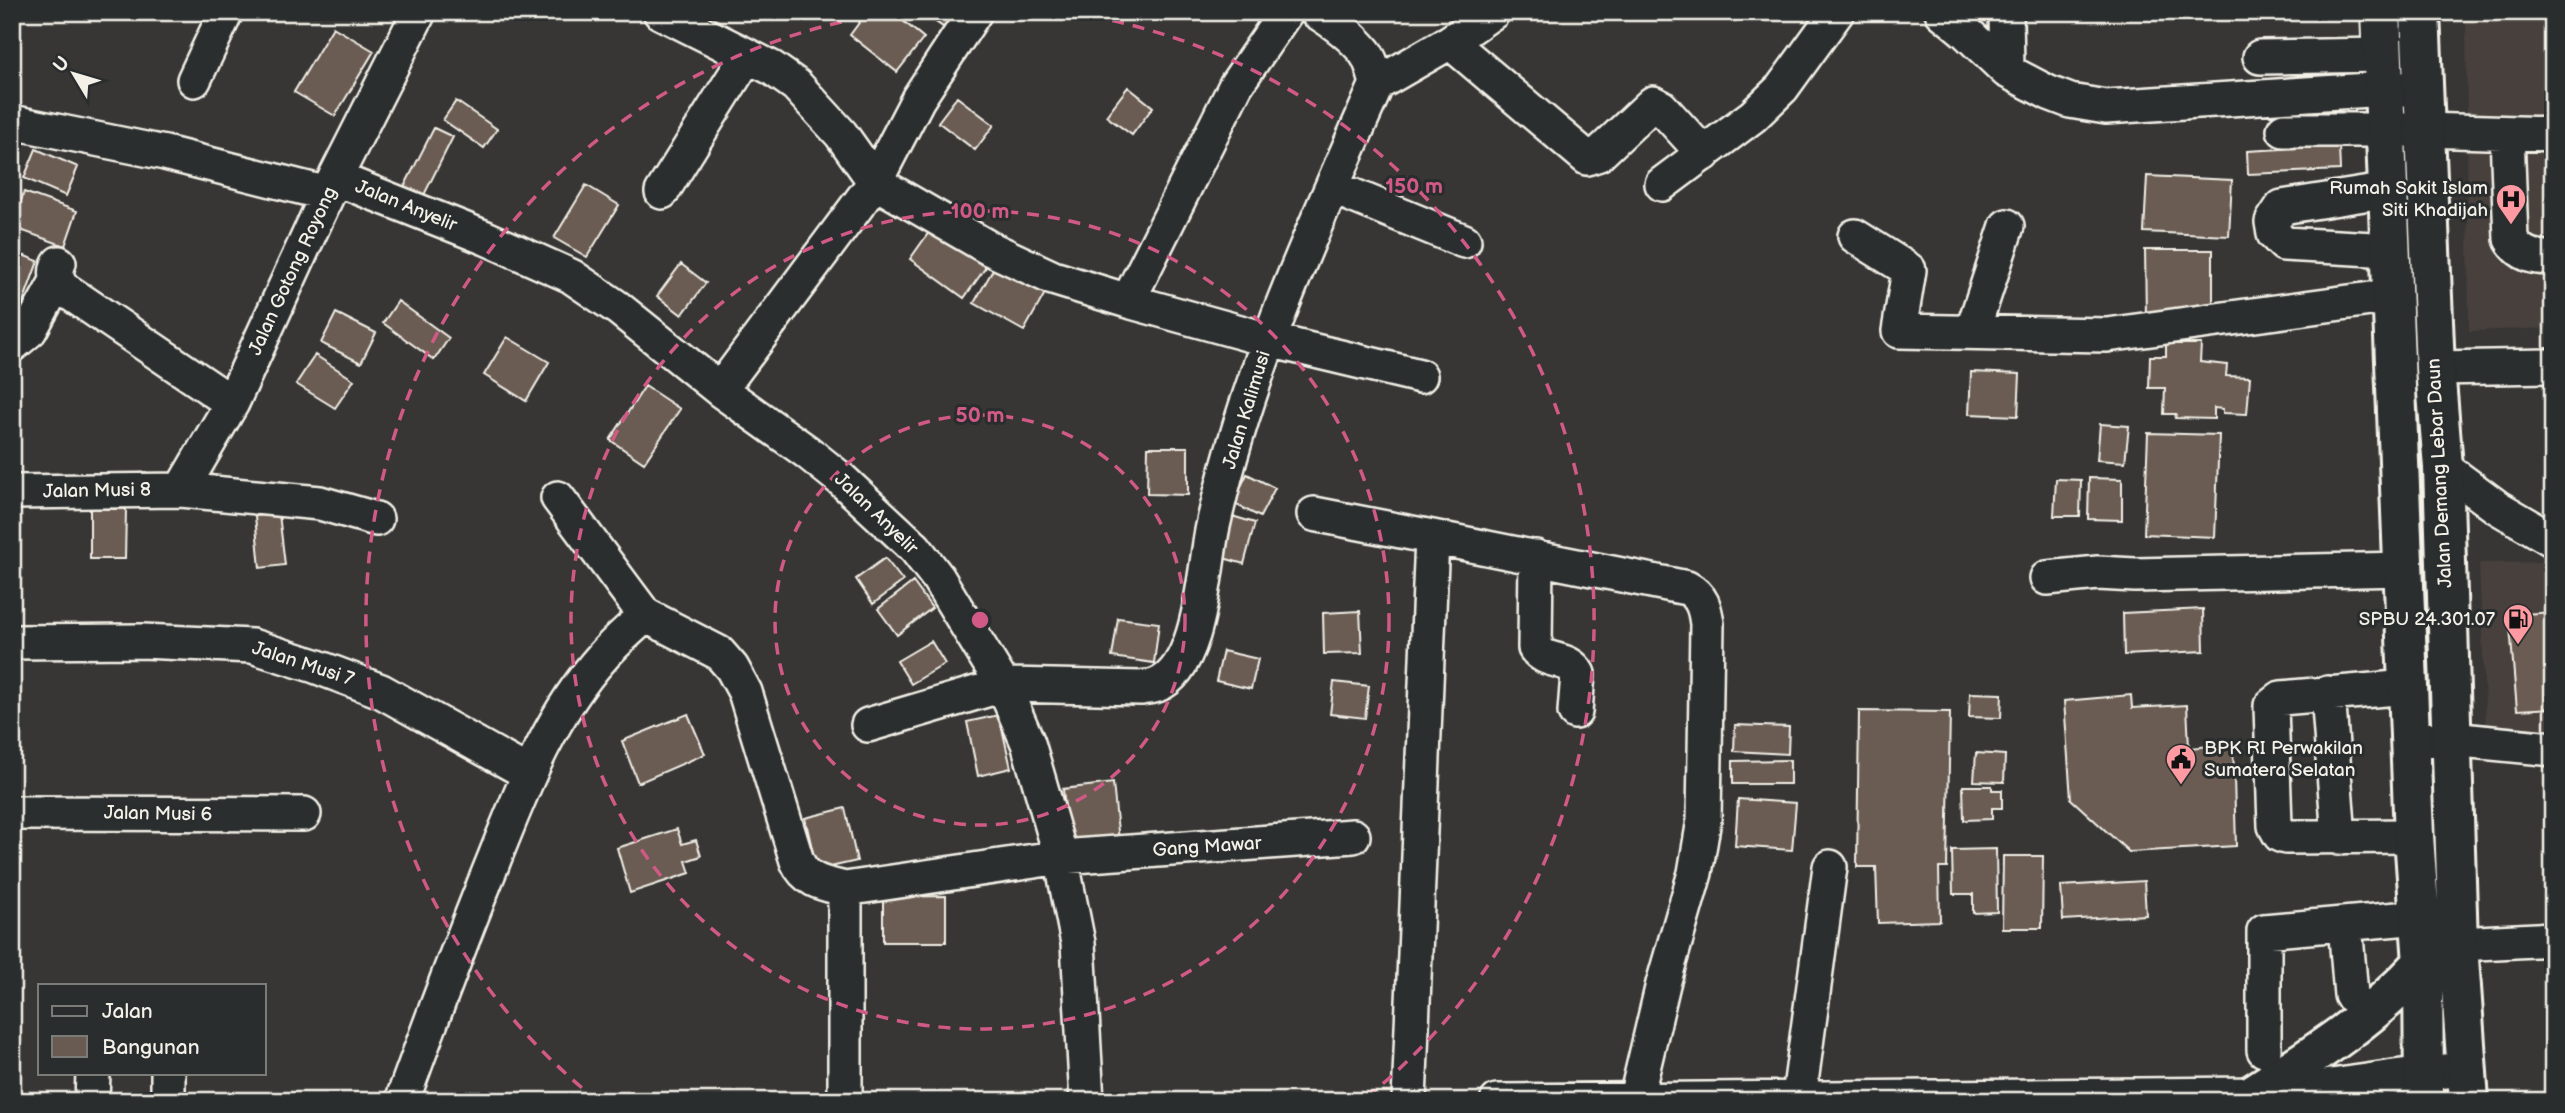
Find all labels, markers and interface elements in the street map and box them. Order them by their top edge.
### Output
north arrow [38,38,108,108]
text: U [49,52,75,77]
text: 150 m [1385,174,1443,199]
street label: Jalan Anyelir [352,175,461,237]
place label: Rumah Sakit Islam Siti Khadijah [2329,177,2488,222]
hospital icon: Rumah Sakit Islam Siti Khadijah [2494,182,2528,226]
street label: Jalan Gotong Royong [244,183,342,359]
text: 100 m [951,199,1009,224]
street label: Jalan Kalimusi [1218,348,1276,472]
street label: Jalan Demang Lebar Daun [2423,358,2457,588]
text: 50 m [956,403,1004,428]
street label: Jalan Anyelir [829,468,923,560]
street label: Jalan Musi 8 [43,479,151,503]
fuel station icon: SPBU 24.301.07 [2501,602,2535,646]
centre of rings [968,608,992,632]
place label: SPBU 24.301.07 [2359,608,2496,631]
street label: Jalan Musi 7 [249,637,357,691]
place label: BPK RI Perwakilan Sumatera Selatan [2204,737,2363,782]
public building icon: BPK RI Perwakilan Sumatera Selatan [2164,742,2198,786]
street label: Jalan Musi 6 [104,802,212,826]
street label: Gang Mawar [1152,832,1263,862]
legend [38,984,266,1074]
text: Jalan [102,999,153,1024]
text: Bangunan [102,1035,200,1060]

